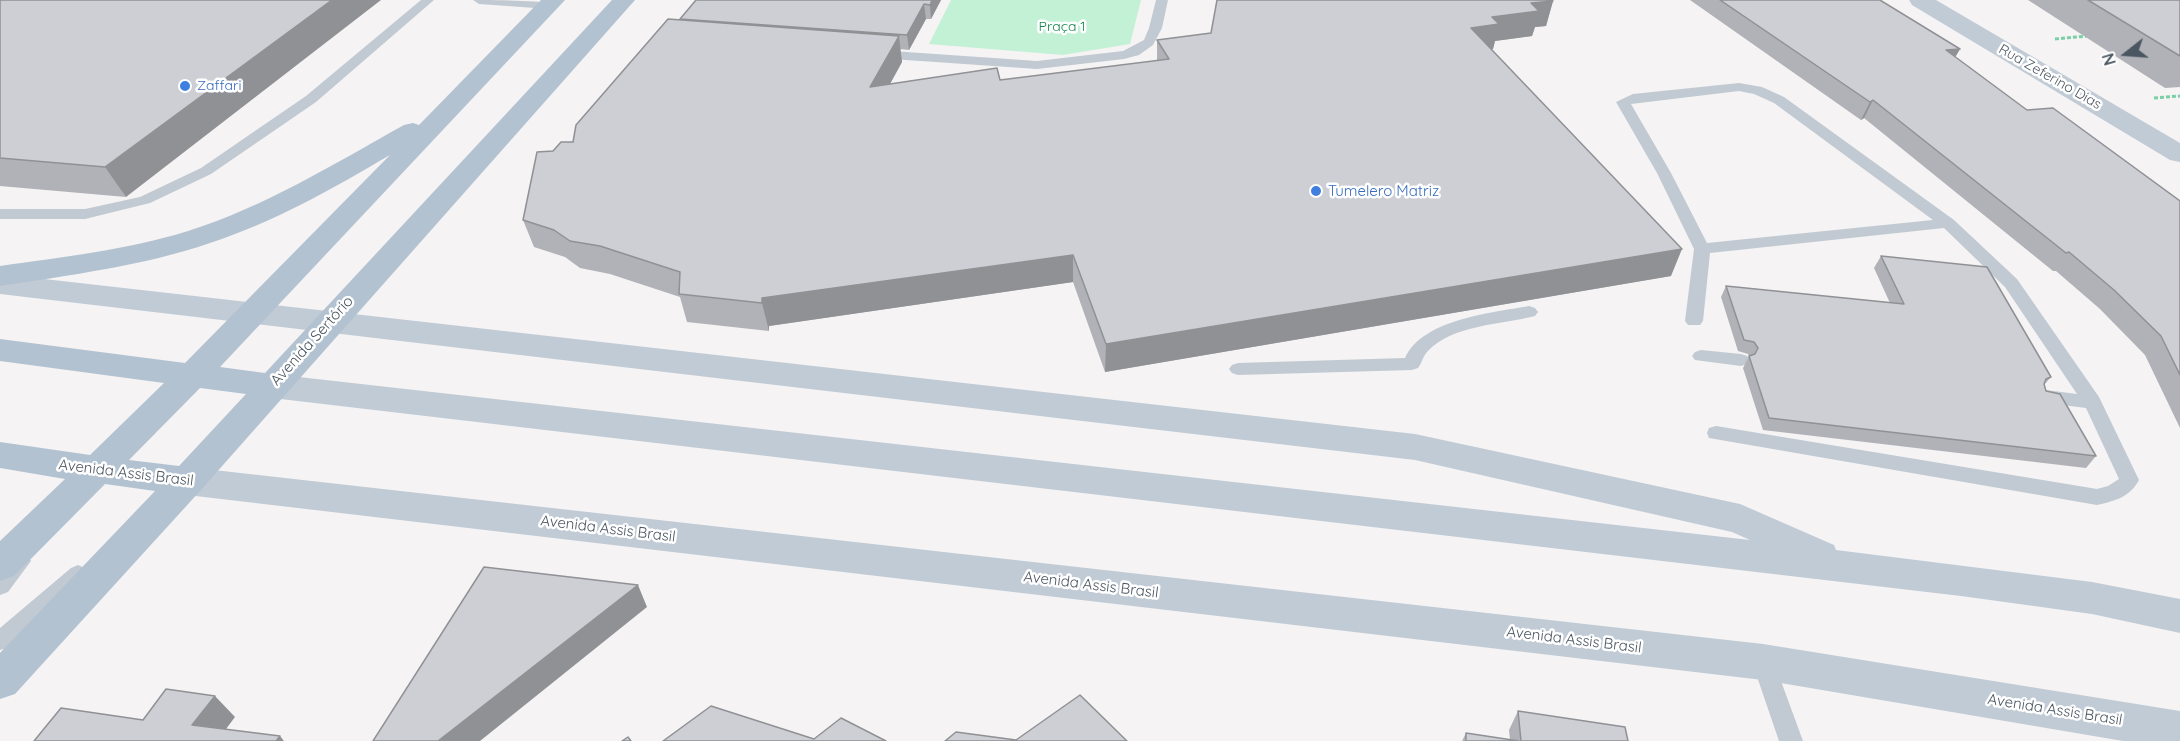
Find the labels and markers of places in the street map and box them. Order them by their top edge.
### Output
place label: Zaffari [197,78,241,94]
marker: Zaffari [178,79,192,93]
place label: Tumelero Matriz [1328,182,1439,200]
marker: Tumelero Matriz [1309,184,1323,198]

